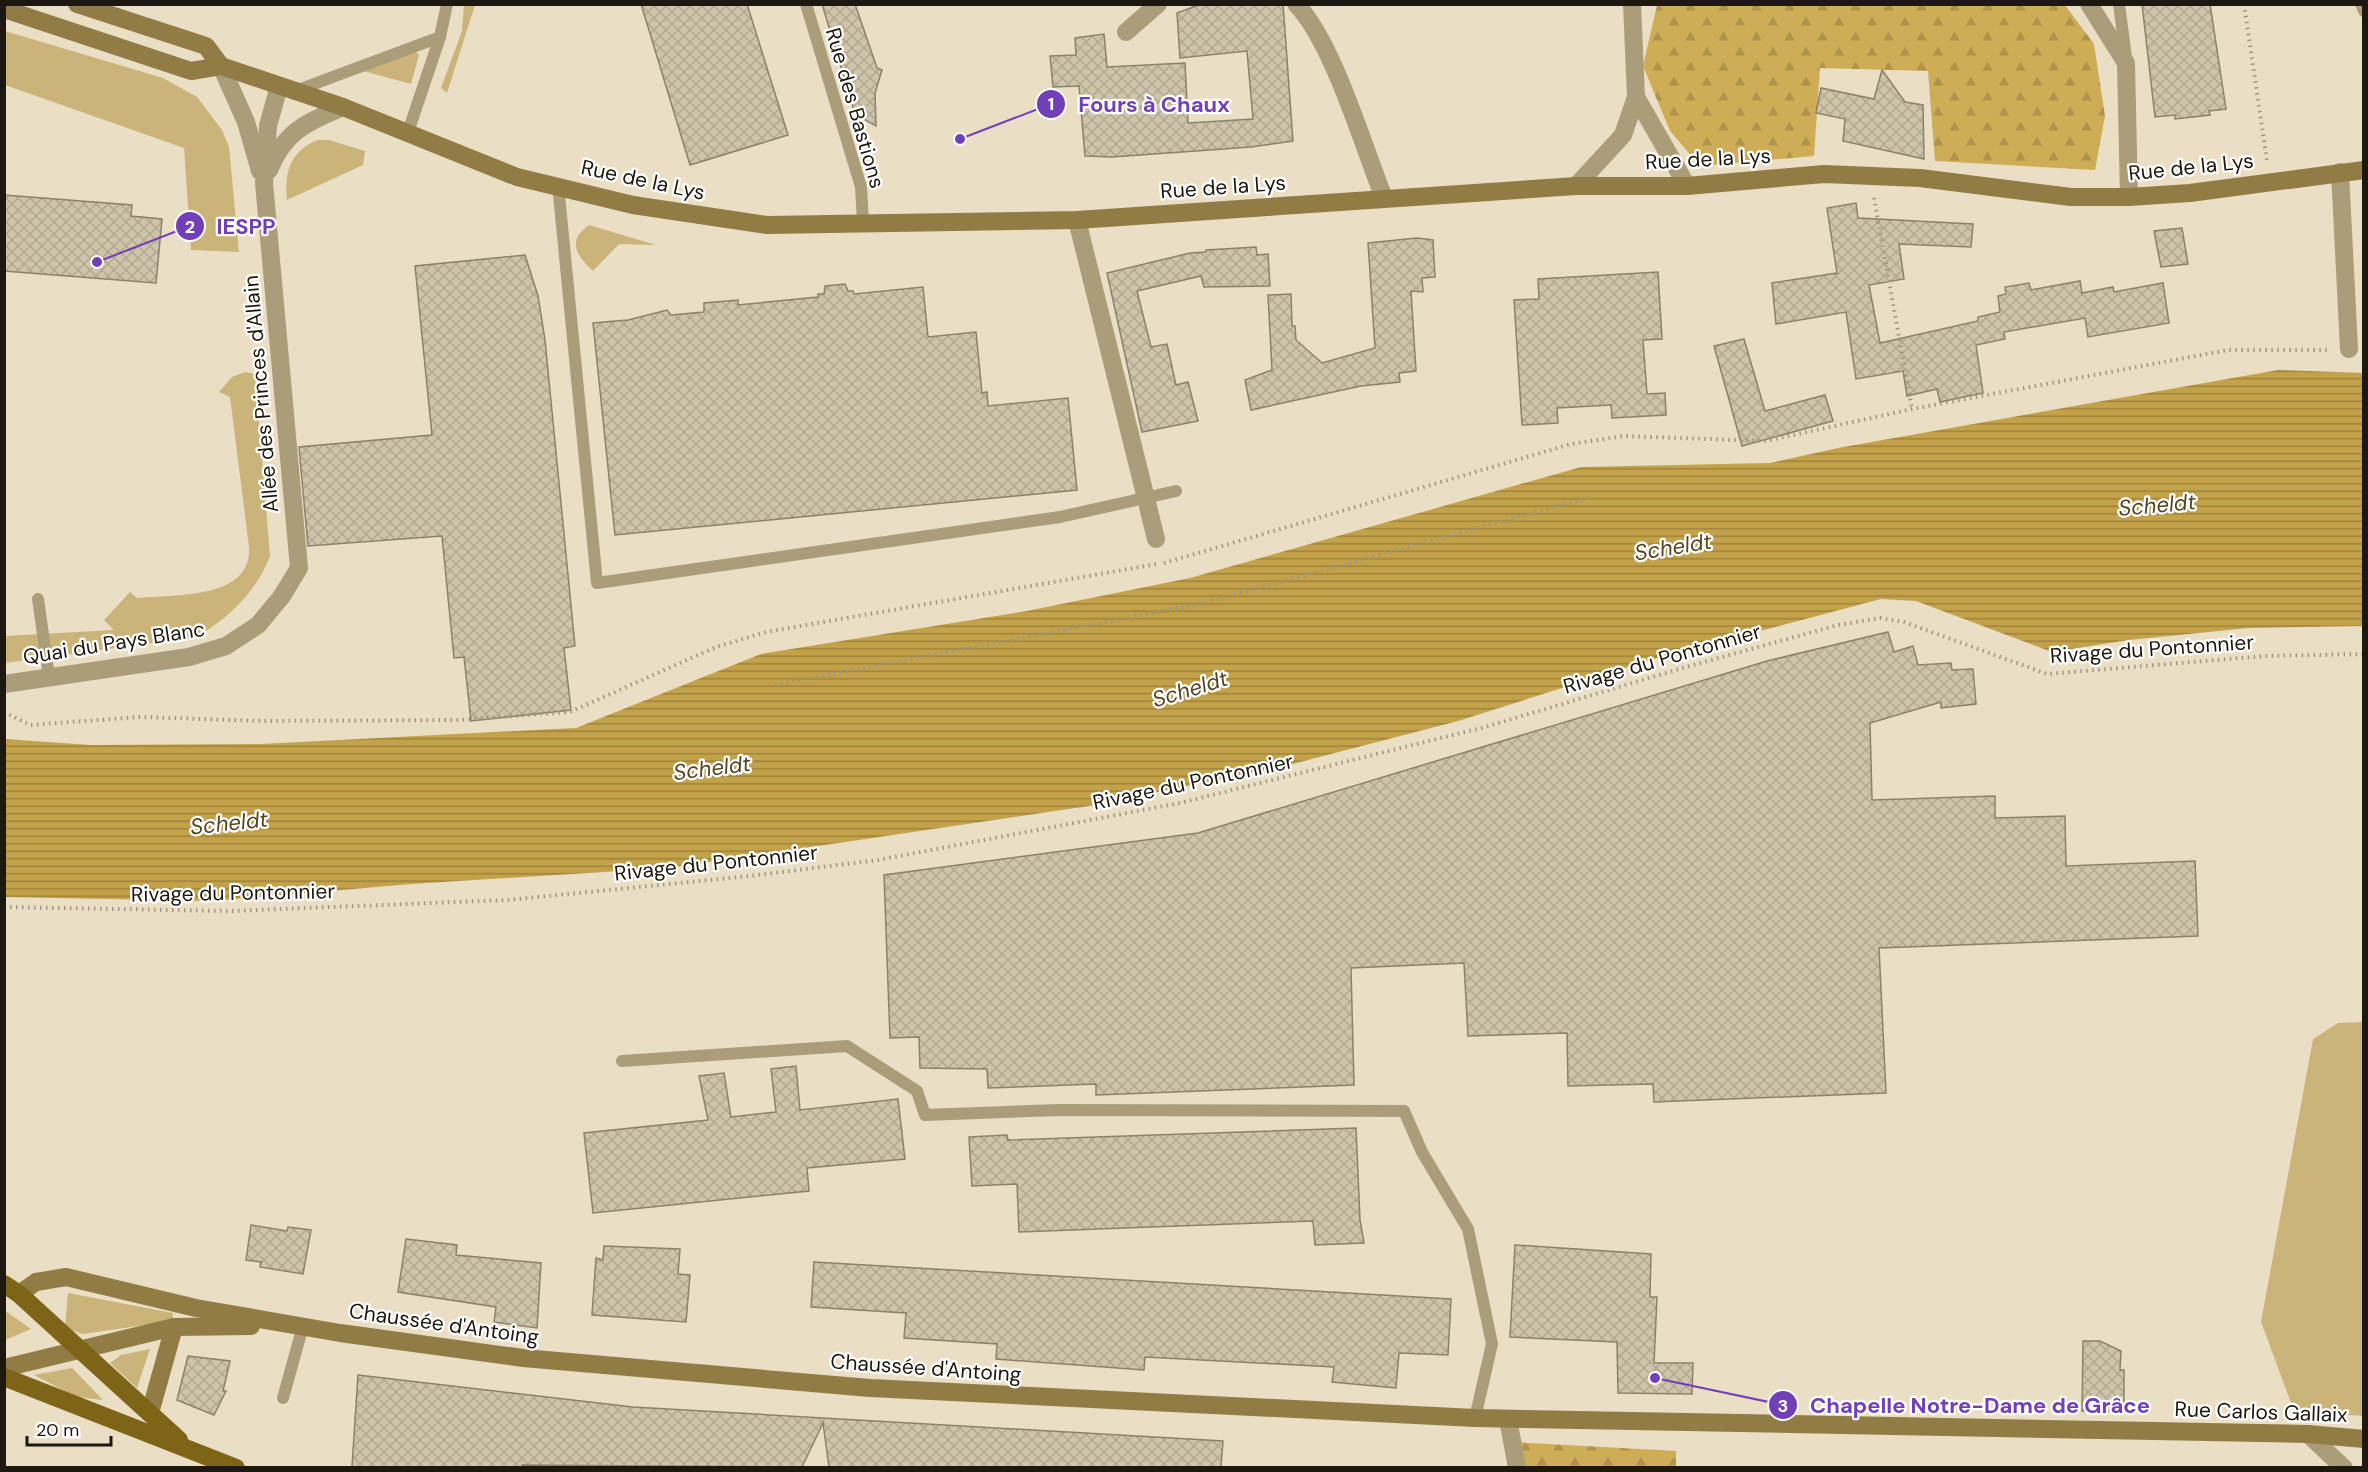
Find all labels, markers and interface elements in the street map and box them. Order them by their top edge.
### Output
street label: Rue des Bastions [819,24,891,192]
callout: Fours à Chaux [1036,84,1242,124]
text: Fours à Chaux [1078,90,1230,119]
text: 1 [1048,92,1054,116]
street label: Rue de la Lys [1644,142,1772,176]
street label: Rue de la Lys [2127,147,2255,187]
street label: Rue de la Lys [579,153,707,207]
street label: Rue de la Lys [1159,169,1287,205]
callout: IESPP [175,206,288,246]
text: IESPP [216,212,276,241]
text: 2 [185,215,195,239]
street label: Allée des Princes d'Allain [237,274,285,514]
water label: Scheldt [2117,487,2198,523]
water label: Scheldt [1632,527,1714,567]
street label: Quai du Pays Blanc [21,615,207,671]
street label: Rivage du Pontonnier [1560,617,1764,701]
street label: Rivage du Pontonnier [2049,628,2255,670]
water label: Scheldt [1149,664,1232,714]
street label: Rivage du Pontonnier [1090,747,1296,817]
water label: Scheldt [672,749,753,787]
water label: Scheldt [189,804,270,841]
street label: Rivage du Pontonnier [613,838,819,888]
street label: Rivage du Pontonnier [131,877,336,909]
street label: Chaussée d'Antoing [347,1297,541,1351]
street label: Chaussée d'Antoing [829,1347,1023,1389]
callout: Chapelle Notre-Dame de Grâce [1768,1385,2162,1425]
text: Chapelle Notre-Dame de Grâce [1810,1391,2150,1420]
text: 3 [1778,1394,1788,1418]
street label: Rue Carlos Gallaix [2174,1395,2348,1429]
scale bar [27,1409,111,1447]
text: 20 m [36,1418,79,1442]

